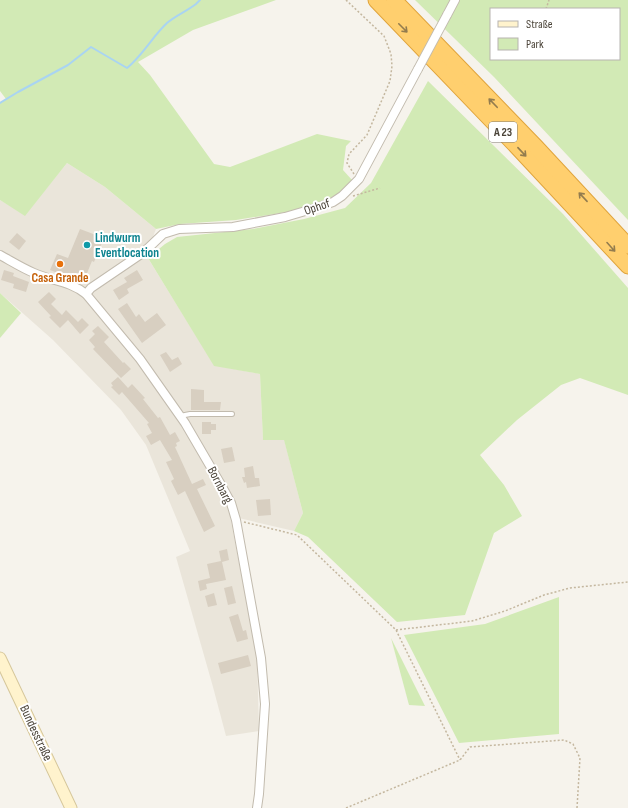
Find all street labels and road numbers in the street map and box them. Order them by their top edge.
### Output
road number: A 23 [489,122,517,142]
street label: Ophof [302,195,332,219]
street label: Bornbarg [204,464,236,506]
street label: Bundesstraße [16,703,56,763]

